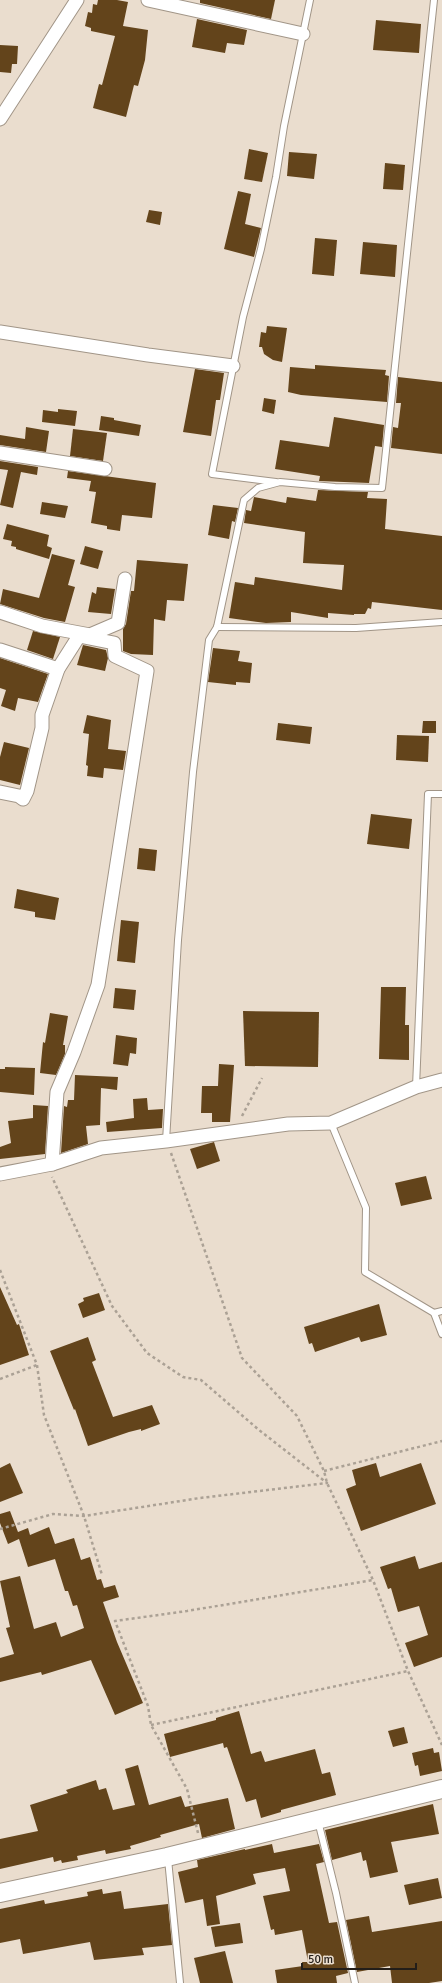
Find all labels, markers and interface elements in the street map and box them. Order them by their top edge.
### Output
scale bar [302,1945,416,1971]
text: 50 m [308,1952,333,1967]

